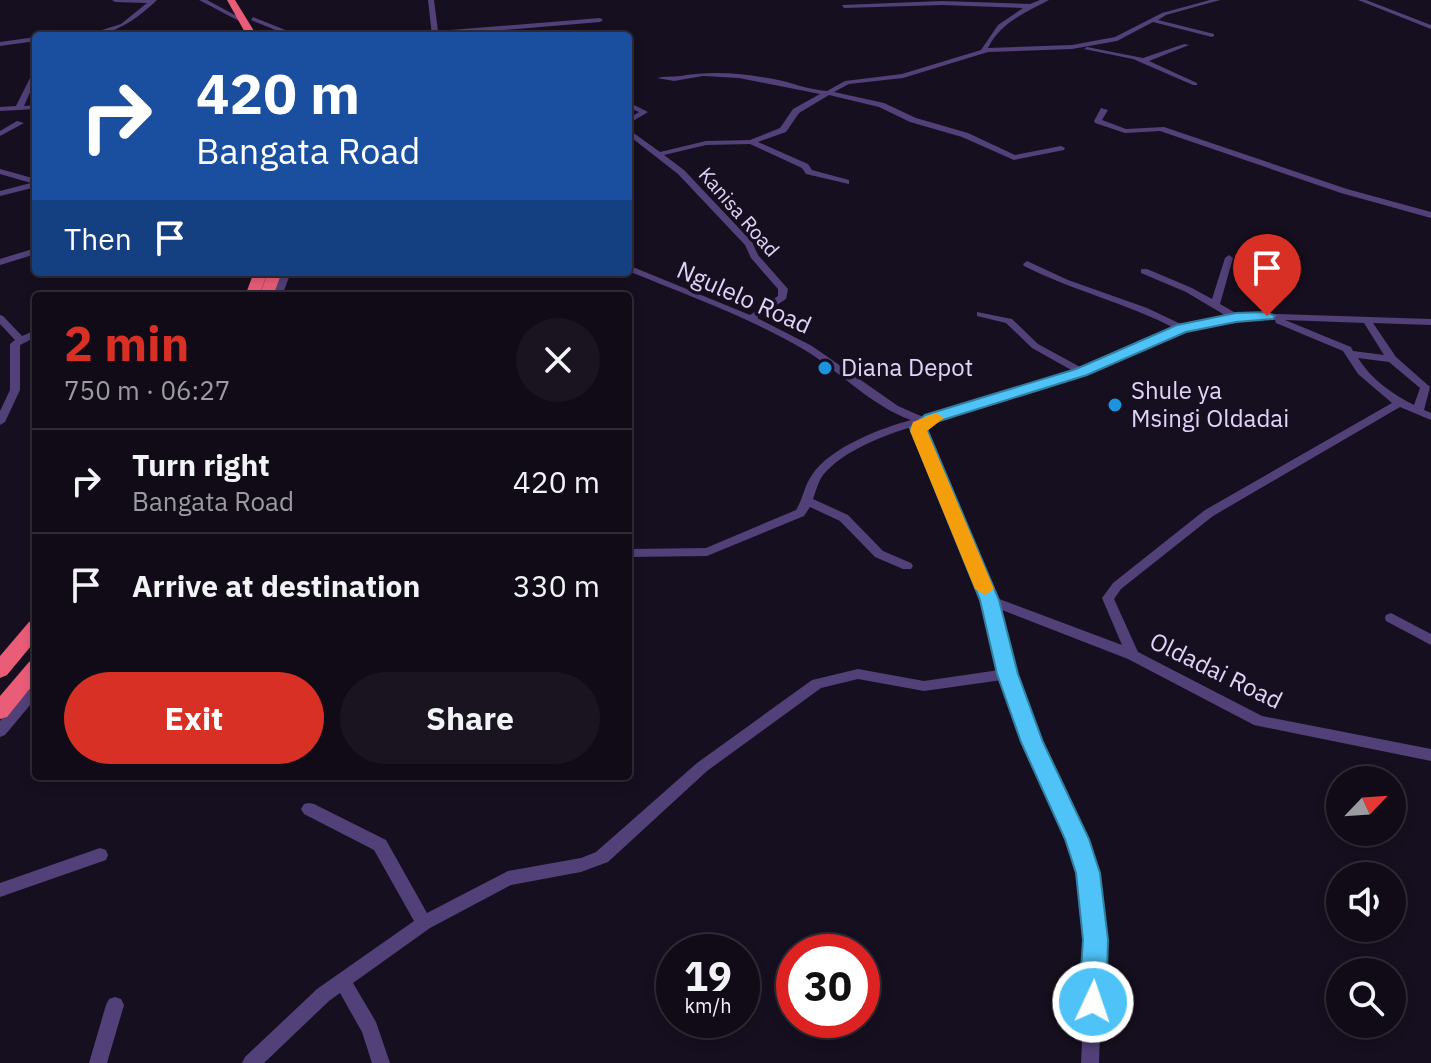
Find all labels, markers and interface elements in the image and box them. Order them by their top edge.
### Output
text: 420 m [196,57,360,129]
icon: right [64,64,168,168]
text: Bangata Road [196,127,420,174]
street label: Kanisa Road [693,161,786,262]
icon: arrive [148,216,192,260]
text: Then [64,219,132,258]
pin [1233,234,1301,316]
icon: arrive [1245,246,1289,290]
street label: Ngulelo Road [672,253,817,341]
text: 2 min [64,312,189,374]
button: close [516,318,600,402]
place label: Diana Depot [841,351,973,383]
marker: Diana Depot [816,359,834,377]
text: 750 m · 06:27 [64,373,230,407]
place label: Shule ya Msingi Oldadai [1131,374,1289,434]
marker: Shule ya Msingi Oldadai [1106,396,1124,414]
text: Turn right [132,445,270,484]
icon: right [64,459,108,503]
text: 420 m [513,462,600,501]
text: Bangata Road [132,484,294,518]
icon: arrive [64,563,108,607]
text: Arrive at destination [132,566,420,605]
text: 330 m [513,566,600,605]
street label: Oldadai Road [1145,624,1288,716]
button: Exit [64,672,324,764]
button: Share [340,672,600,764]
north arrow [1326,766,1406,846]
map controls [1326,766,1406,1038]
button: sound [1326,862,1406,942]
speed limit sign: 30 [776,934,880,1038]
text: 19 [684,950,732,1002]
button: search [1326,958,1406,1038]
position arrow [1051,960,1135,1044]
text: km/h [684,992,732,1019]

